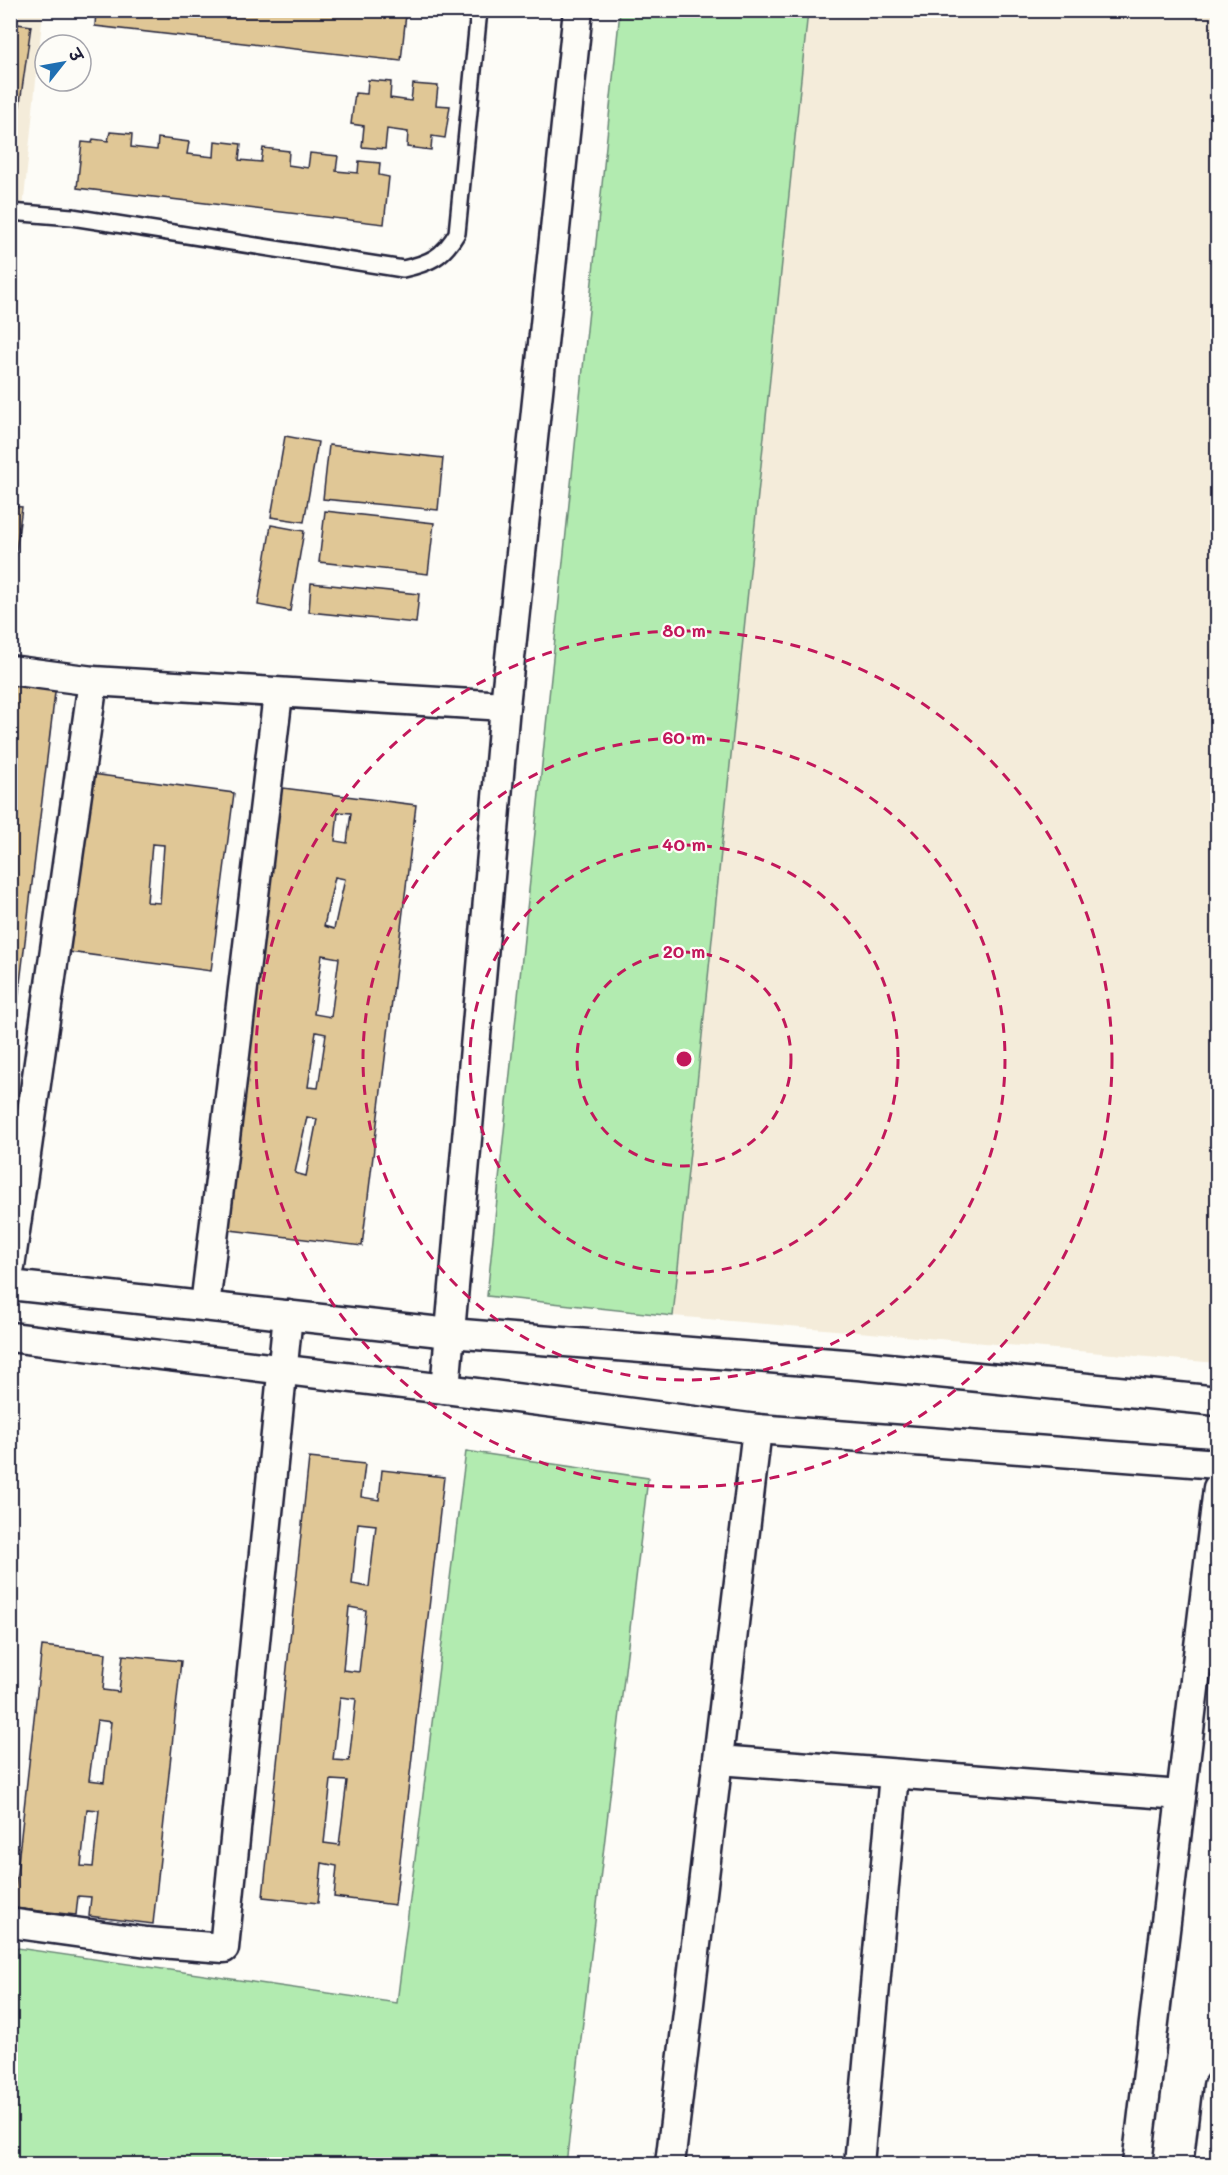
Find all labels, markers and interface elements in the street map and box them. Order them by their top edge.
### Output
north arrow [33,33,93,93]
text: उ [64,43,89,66]
text: 80 m [662,618,706,642]
text: 60 m [662,725,706,749]
text: 40 m [662,832,706,856]
text: 20 m [663,939,705,963]
centre of rings [674,1049,694,1069]

